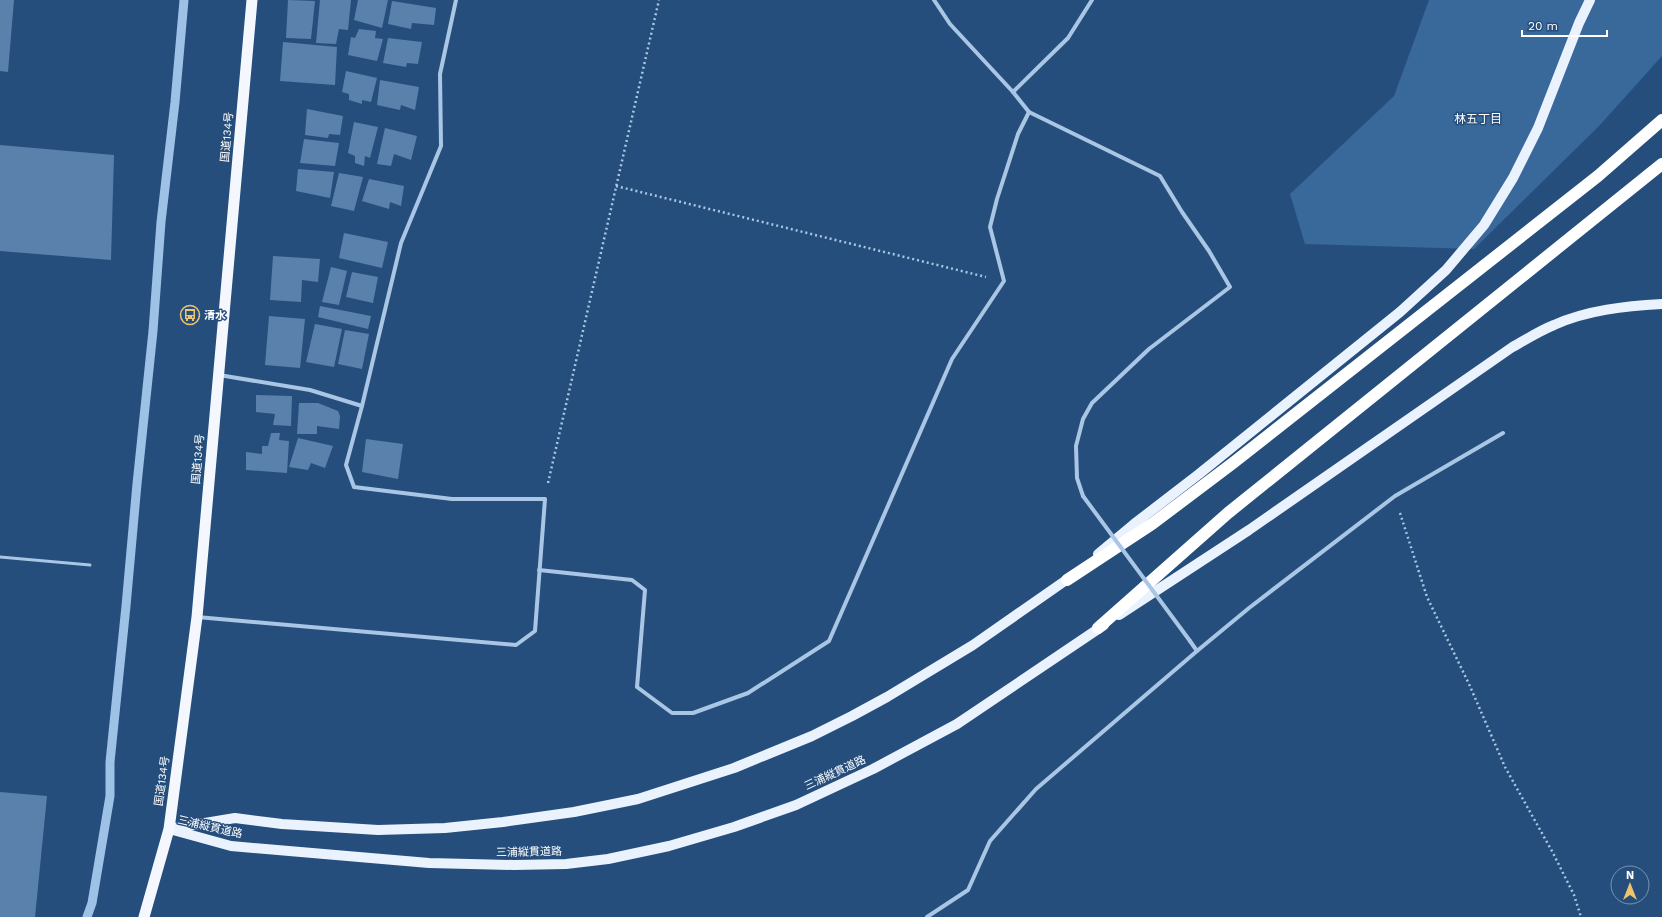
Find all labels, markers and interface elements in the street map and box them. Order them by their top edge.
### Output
scale bar [1522,12,1607,38]
text: 20 m [1528,19,1558,33]
street label: 国道134号 [218,111,236,163]
district label: 林五丁目 [1454,112,1502,126]
bus stop icon: 清水 [179,304,201,326]
place label: 清水 [204,309,226,322]
street label: 国道134号 [189,433,207,485]
street label: 三浦縦貫道路 [802,753,868,793]
street label: 国道134号 [152,755,172,807]
street label: 三浦縦貫道路 [176,813,244,841]
street label: 三浦縦貫道路 [496,845,562,859]
north arrow [1610,865,1650,905]
text: N [1626,869,1634,882]

